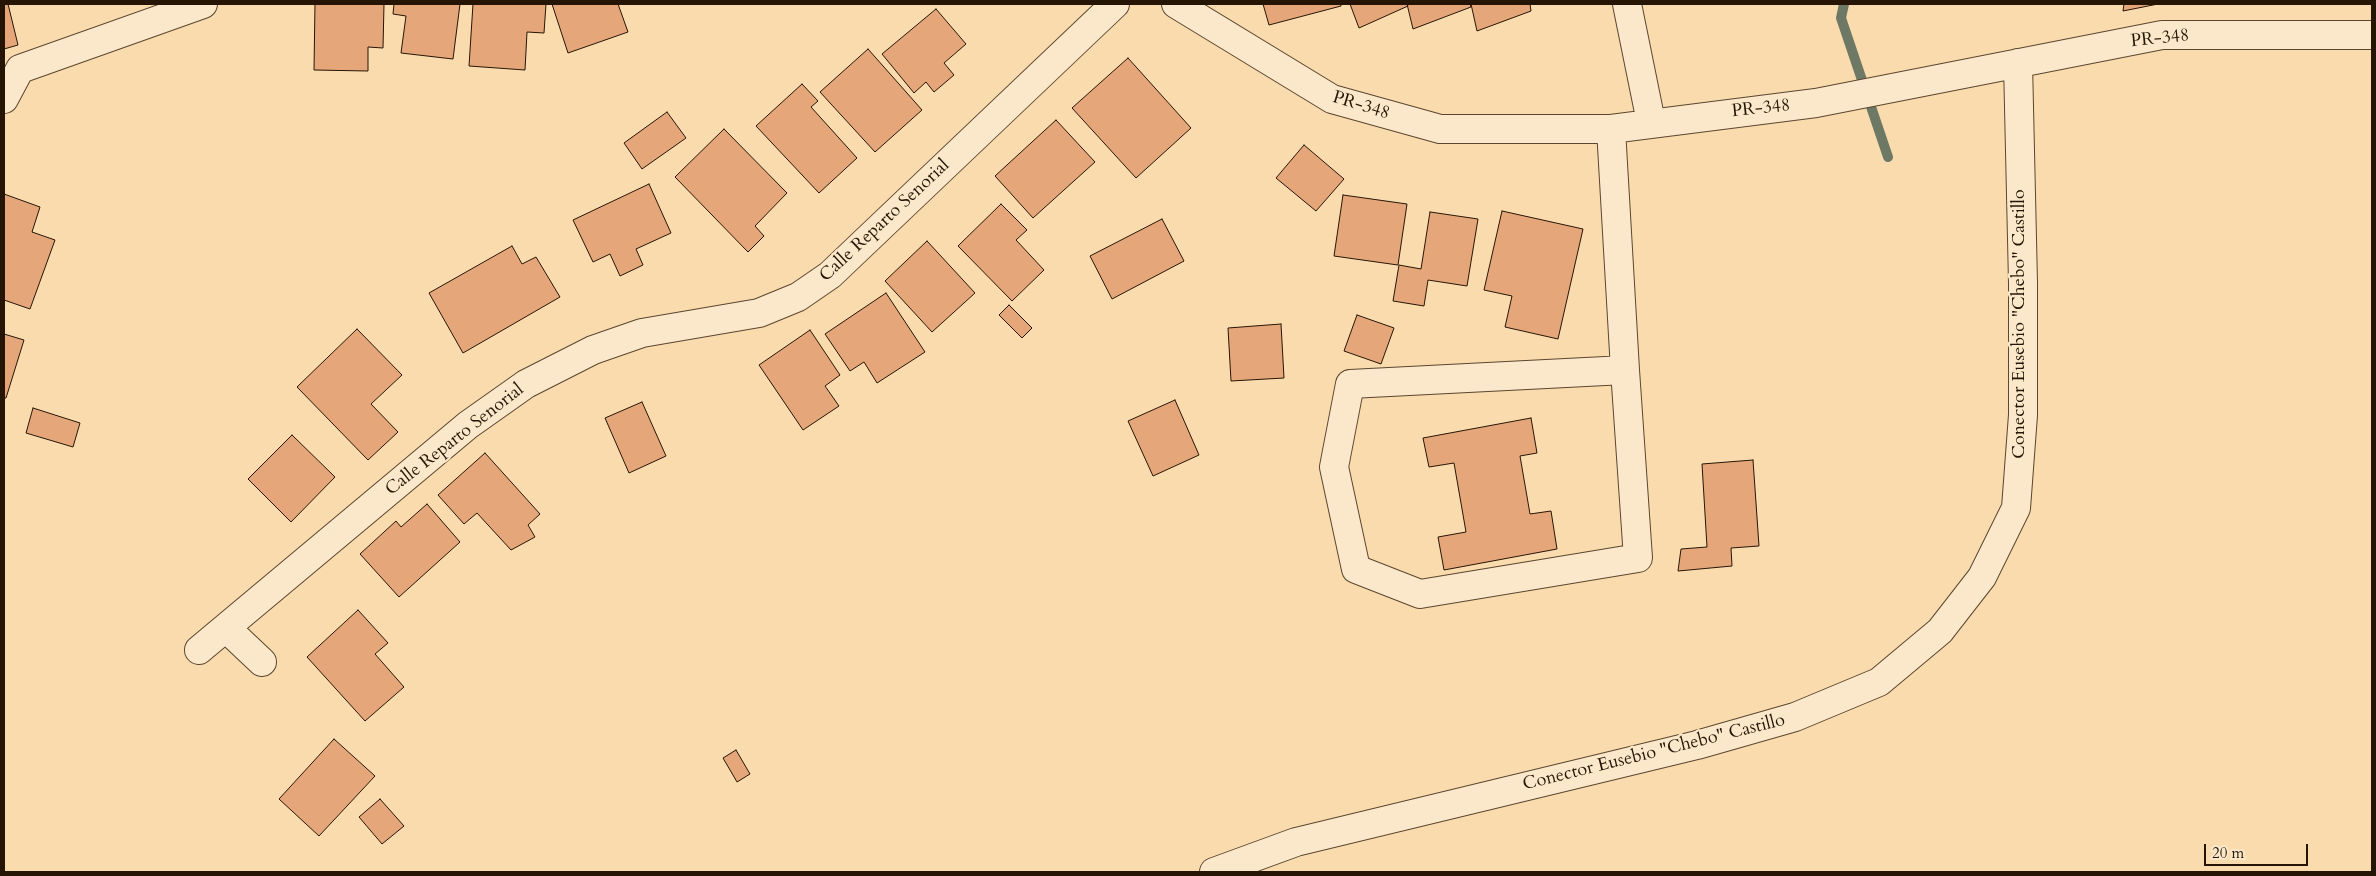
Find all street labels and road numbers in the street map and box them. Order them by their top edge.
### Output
street label: PR-348 [2130,25,2190,53]
street label: PR-348 [1330,87,1392,125]
street label: PR-348 [1731,95,1791,123]
street label: Calle Reparto Senorial [816,155,954,287]
street label: Conector Eusebio "Chebo" Castillo [2009,189,2031,459]
street label: Calle Reparto Senorial [382,379,528,501]
street label: Conector Eusebio "Chebo" Castillo [1521,710,1787,796]

